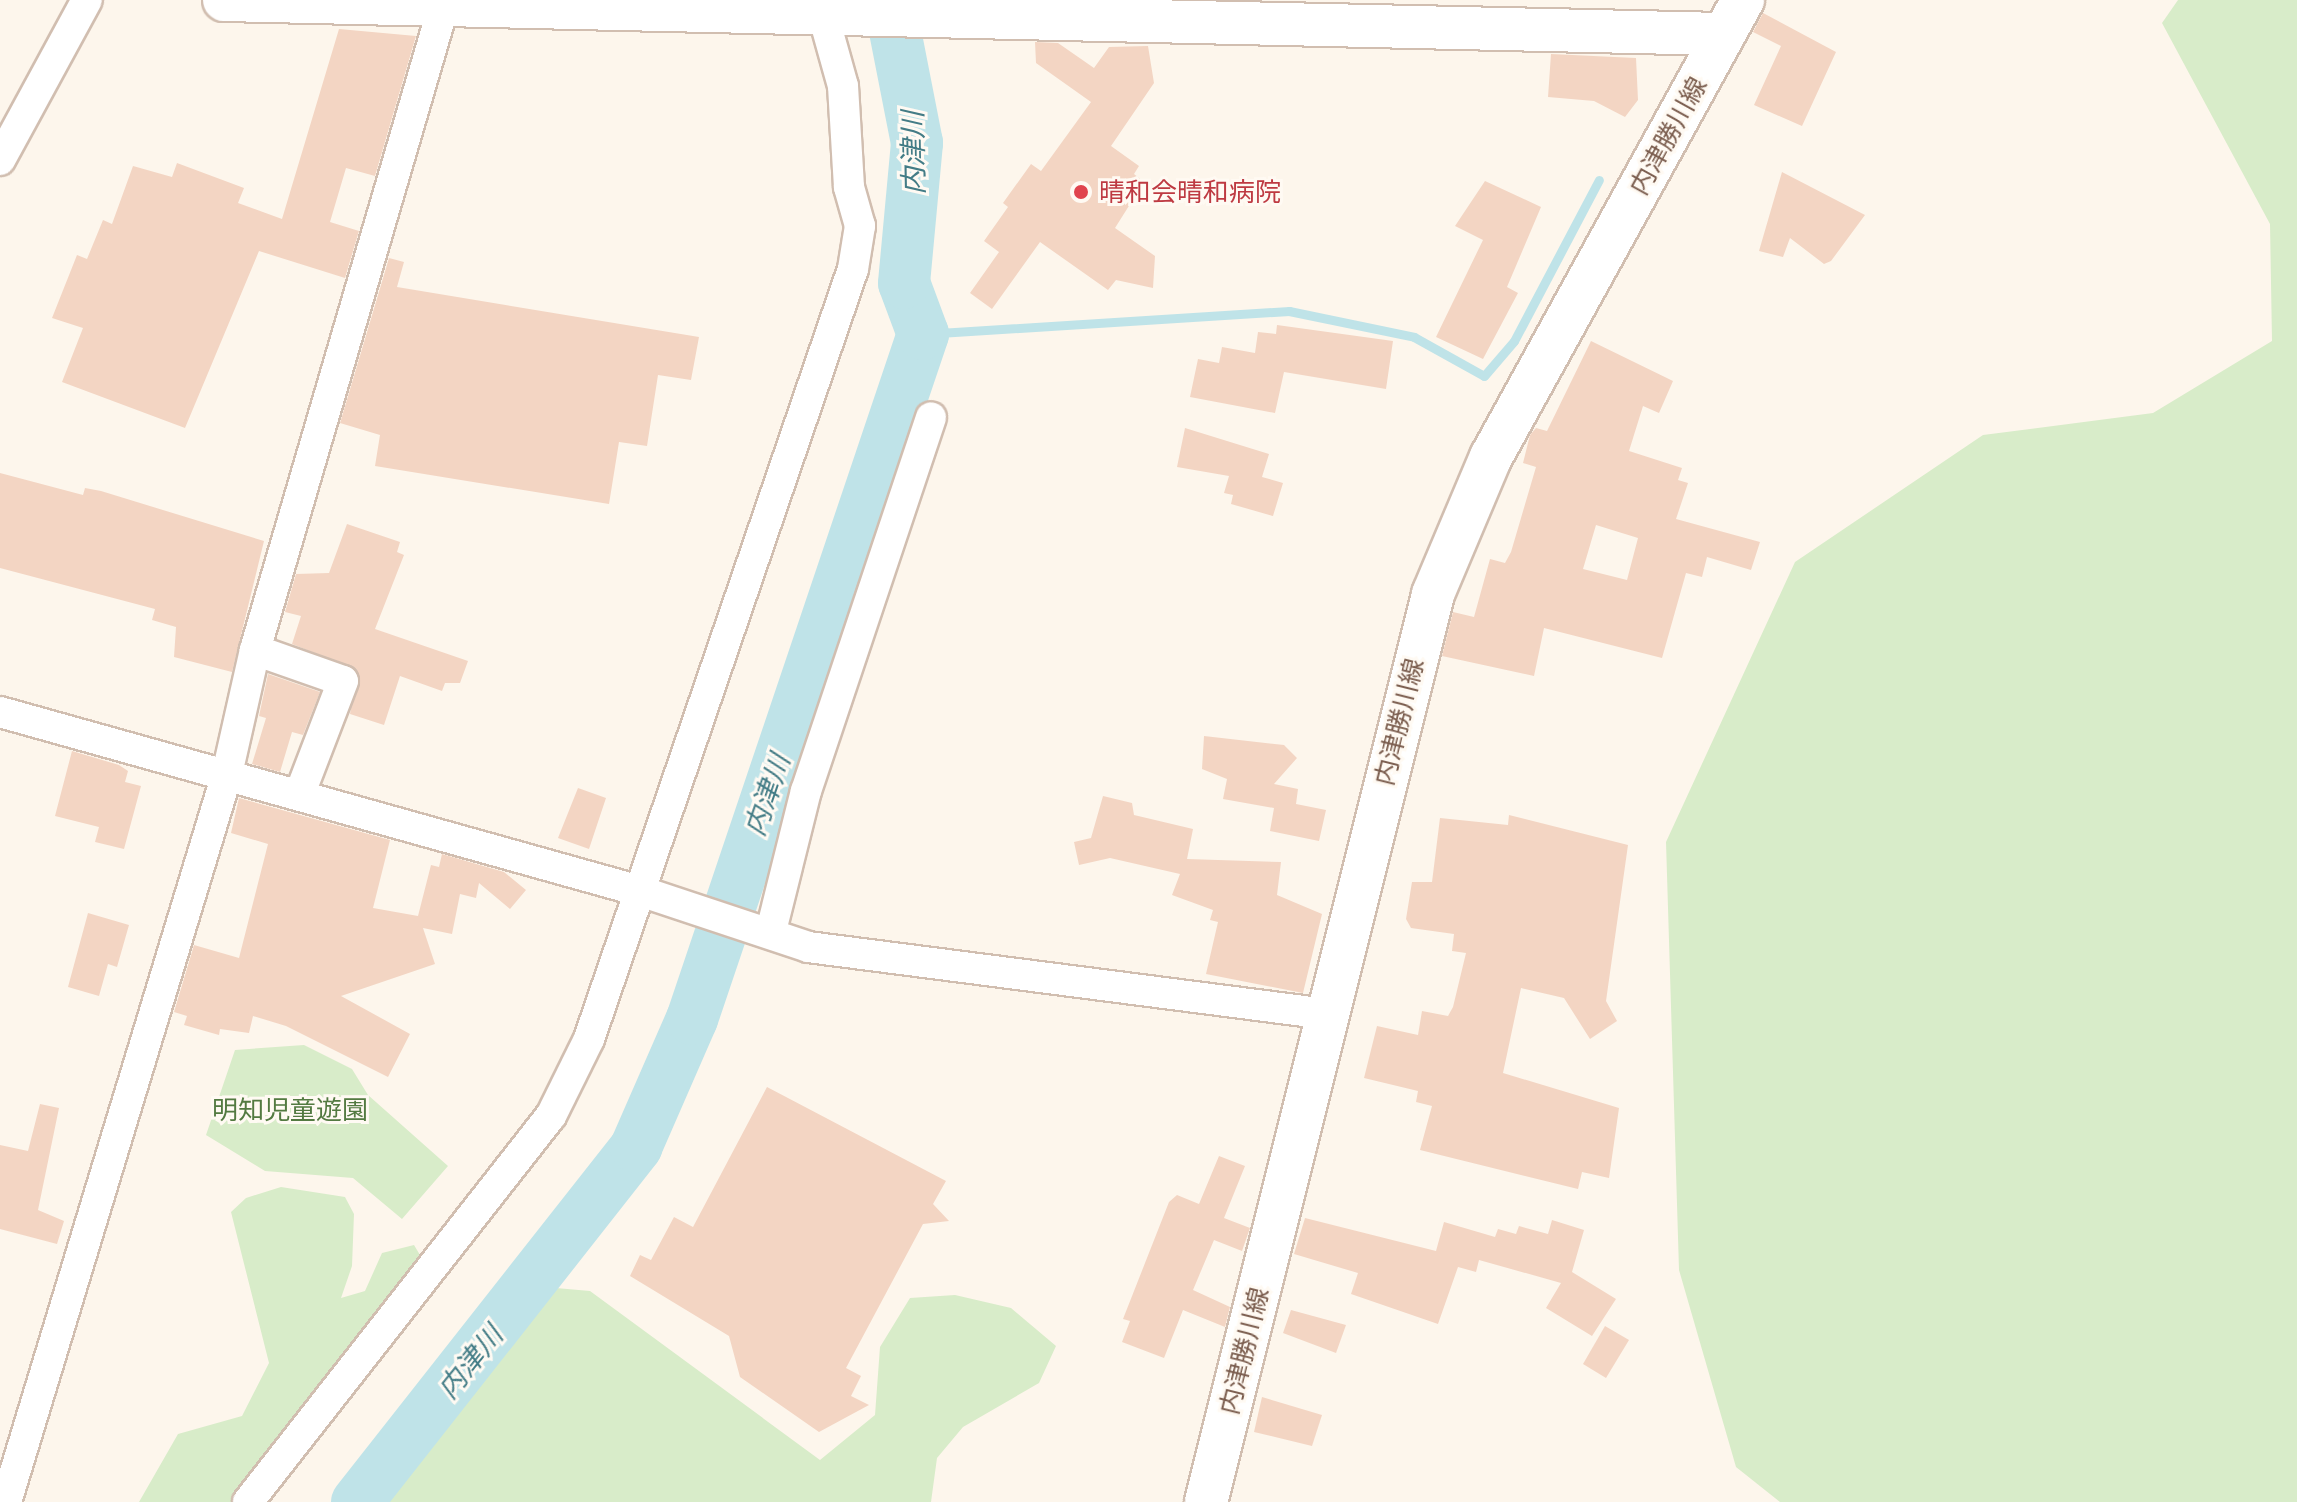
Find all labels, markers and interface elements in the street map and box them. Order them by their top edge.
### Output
street label: 内津勝川線 [1623,72,1713,200]
water label: 内津川 [895,111,931,195]
place label: 晴和会晴和病院 [1099,176,1281,208]
marker: 晴和会晴和病院 [1070,181,1092,203]
street label: 内津勝川線 [1368,655,1430,789]
water label: 内津川 [737,750,797,840]
park label: 明知児童遊園 [212,1094,368,1126]
street label: 内津勝川線 [1213,1284,1275,1418]
water label: 内津川 [431,1319,509,1405]

